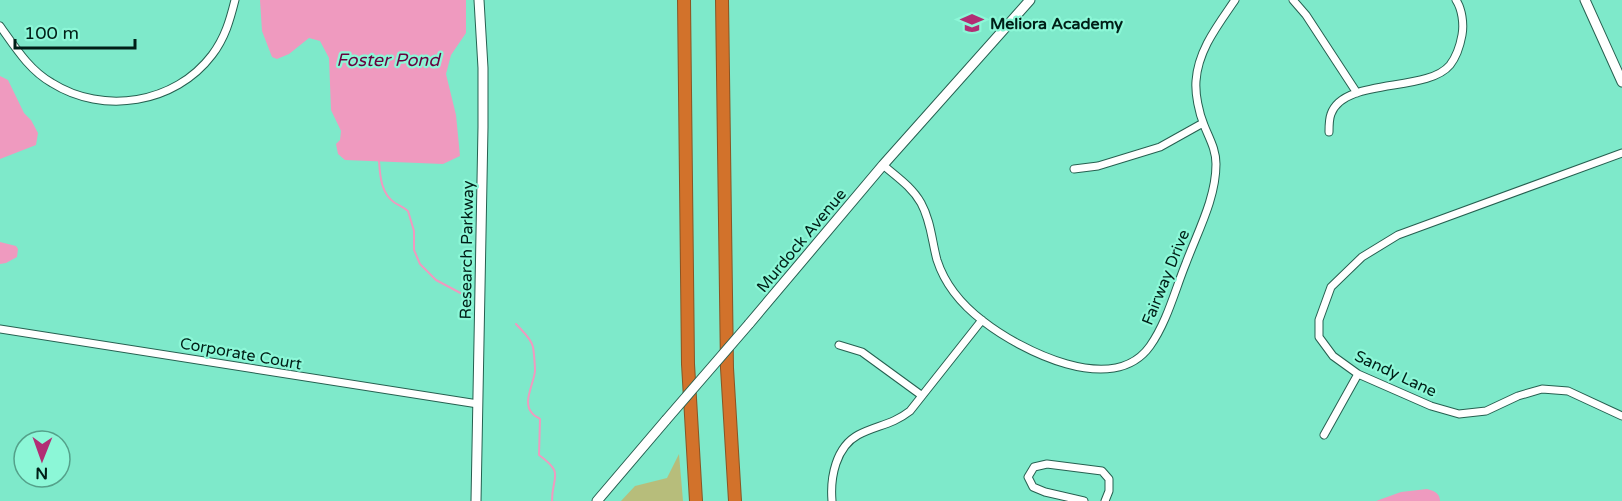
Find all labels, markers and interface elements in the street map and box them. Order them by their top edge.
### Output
school or university icon: Meliora Academy [959,10,985,36]
scale bar [15,12,135,50]
place label: Meliora Academy [990,14,1123,34]
text: 100 m [24,22,79,44]
water label: Foster Pond [336,49,442,71]
street label: Research Parkway [456,180,478,320]
street label: Murdock Avenue [753,185,851,297]
street label: Fairway Drive [1138,227,1194,328]
street label: Corporate Court [178,333,303,375]
street label: Sandy Lane [1351,346,1440,402]
north arrow [12,429,72,489]
text: N [35,463,48,483]

